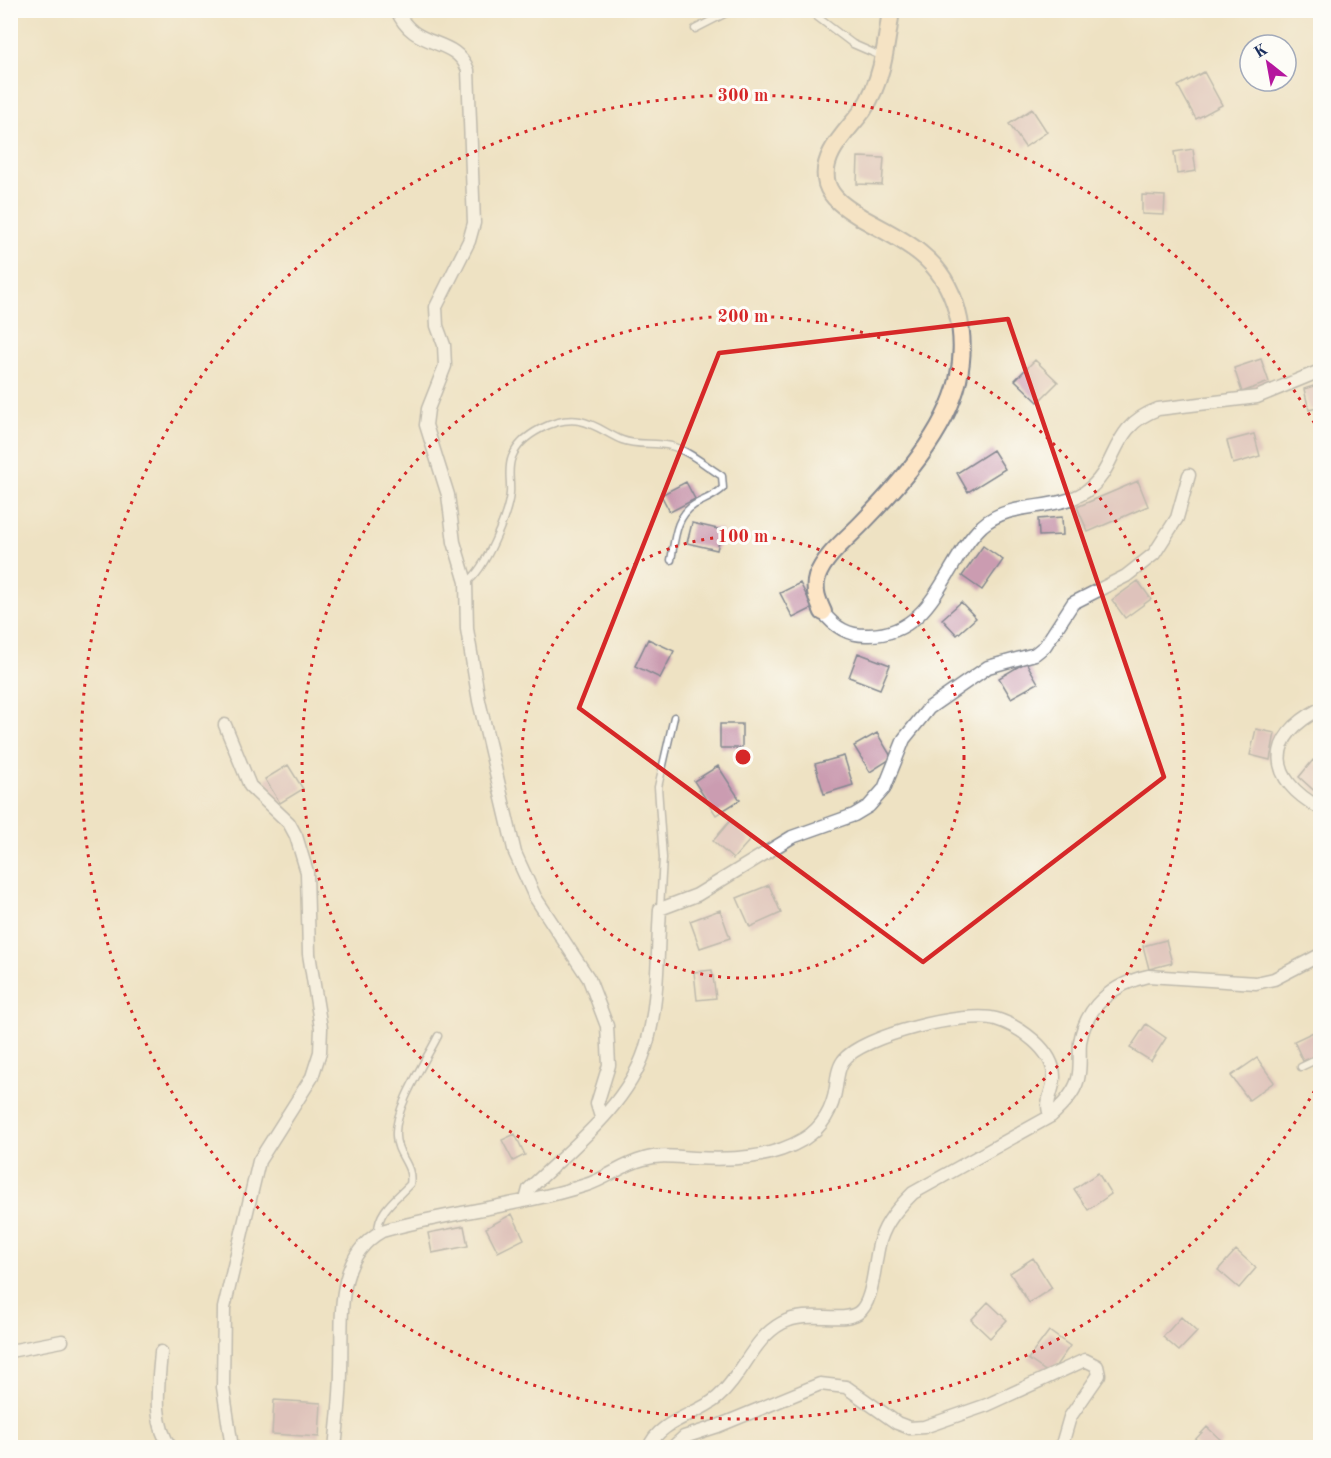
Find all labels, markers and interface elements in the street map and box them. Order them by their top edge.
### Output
north arrow [1238,33,1298,93]
text: K [1252,42,1271,62]
text: 300 m [718,87,768,105]
text: 200 m [718,308,768,326]
text: 100 m [718,528,768,546]
centre of rings [733,747,753,767]

